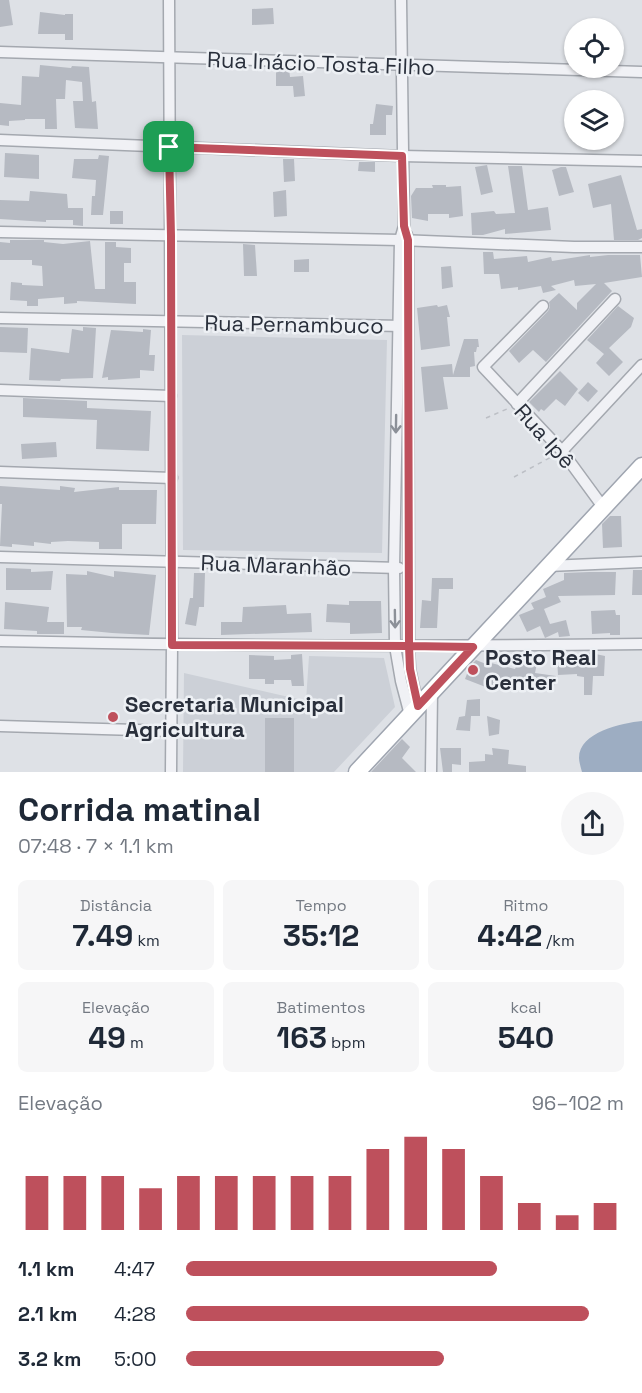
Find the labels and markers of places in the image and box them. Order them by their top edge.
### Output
pin [143,121,194,172]
place label: Posto Real Center [485,643,597,696]
marker: Posto Real Center [466,663,480,677]
place label: Secretaria Municipal Agricultura [125,690,344,743]
marker: Secretaria Municipal Agricultura [106,710,120,724]

